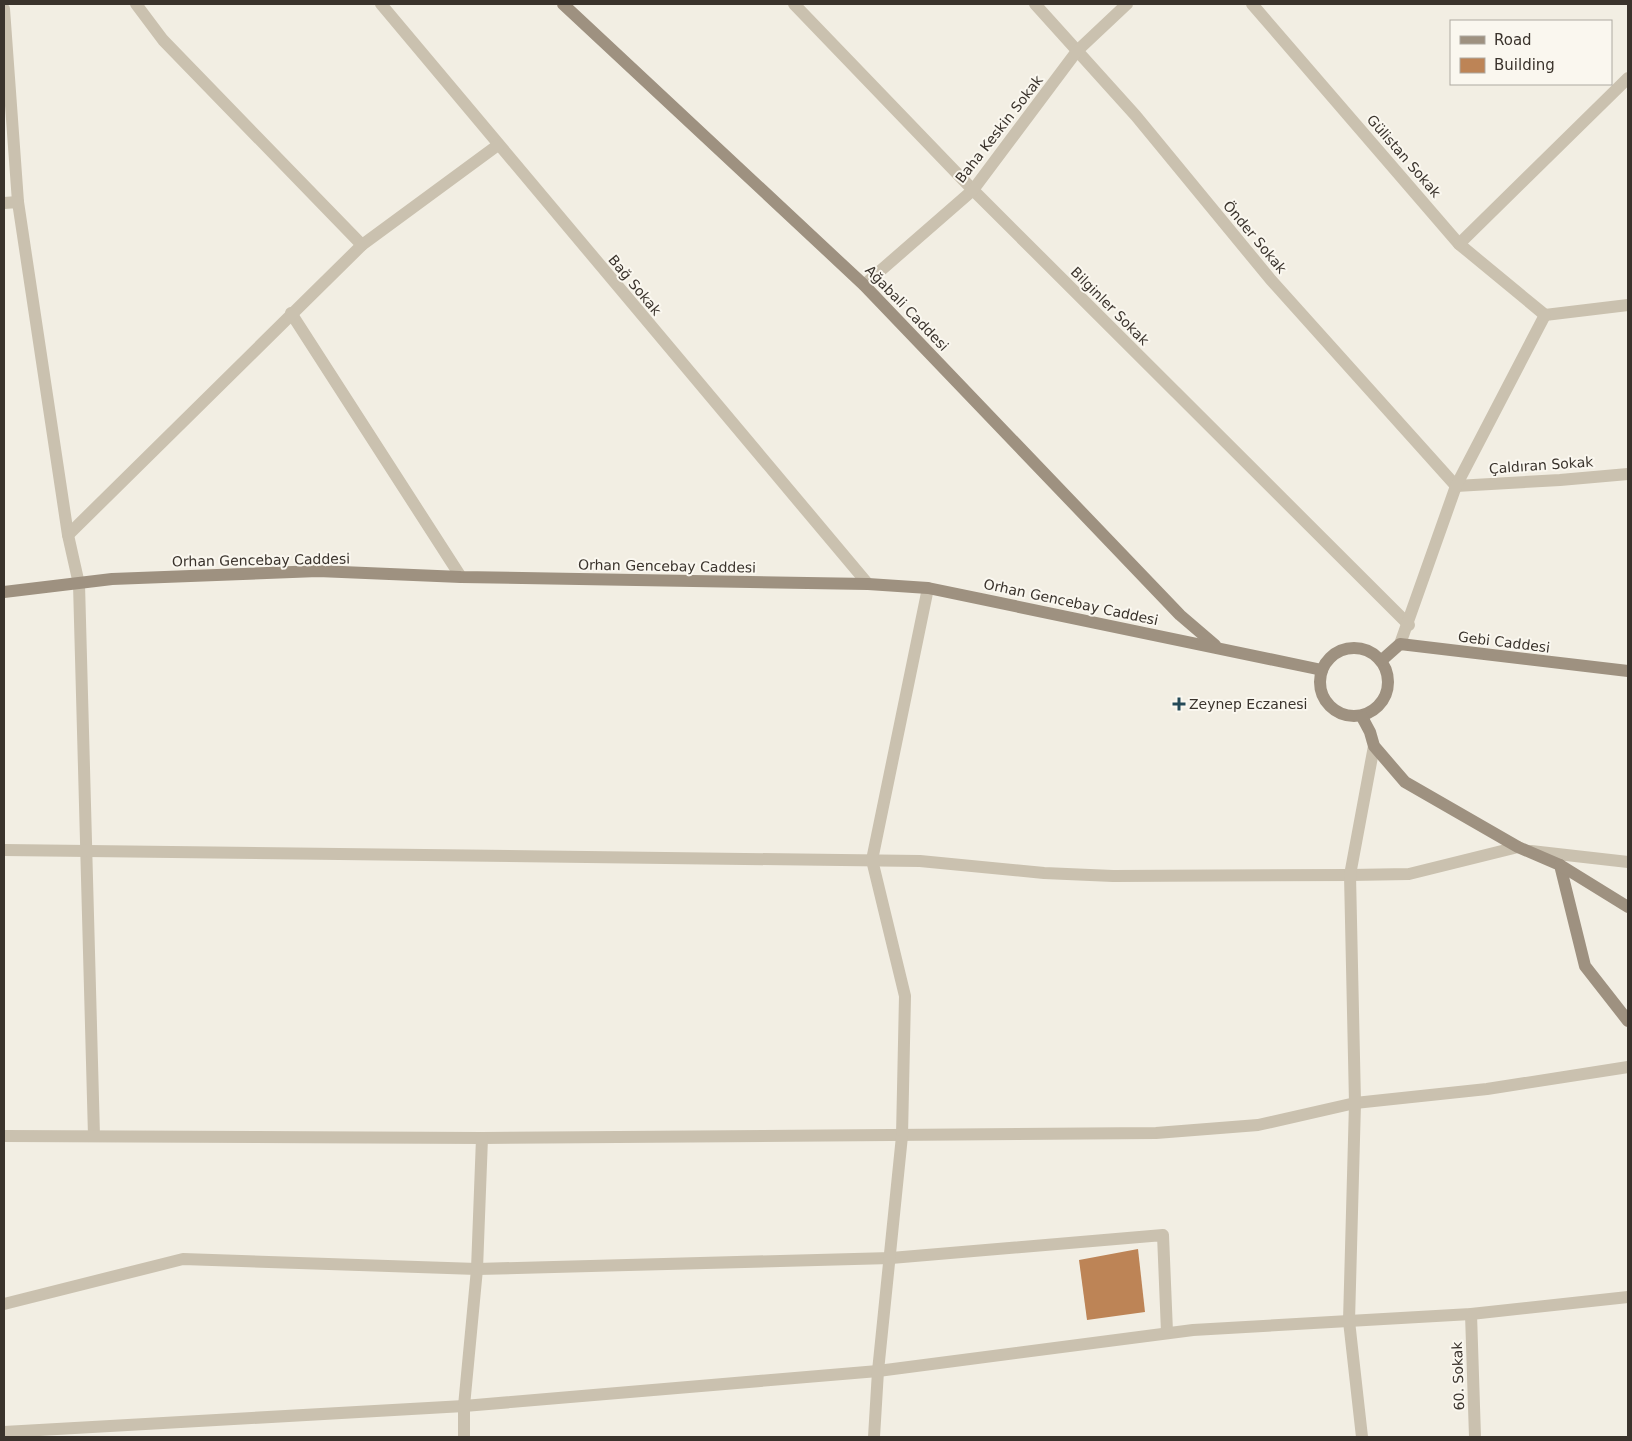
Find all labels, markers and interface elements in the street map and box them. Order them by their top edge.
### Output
legend [1450,20,1612,85]
text: Road [1494,31,1532,49]
text: Building [1494,56,1555,74]
street label: Baha Keskin Sokak [952,71,1046,186]
street label: Gülistan Sokak [1364,111,1445,201]
street label: Önder Sokak [1220,197,1291,277]
street label: Bağ Sokak [605,252,665,319]
street label: Ağabali Caddesi [862,262,952,354]
street label: Bilginler Sokak [1068,264,1153,349]
street label: Çaldıran Sokak [1488,453,1595,477]
street label: Orhan Gencebay Caddesi [172,550,350,570]
street label: Orhan Gencebay Caddesi [578,556,756,576]
street label: Orhan Gencebay Caddesi [982,576,1160,628]
street label: Gebi Caddesi [1457,628,1551,656]
place label: Zeynep Eczanesi [1189,696,1307,712]
marker: Zeynep Eczanesi [1173,698,1185,710]
street label: 60. Sokak [1449,1340,1467,1411]

